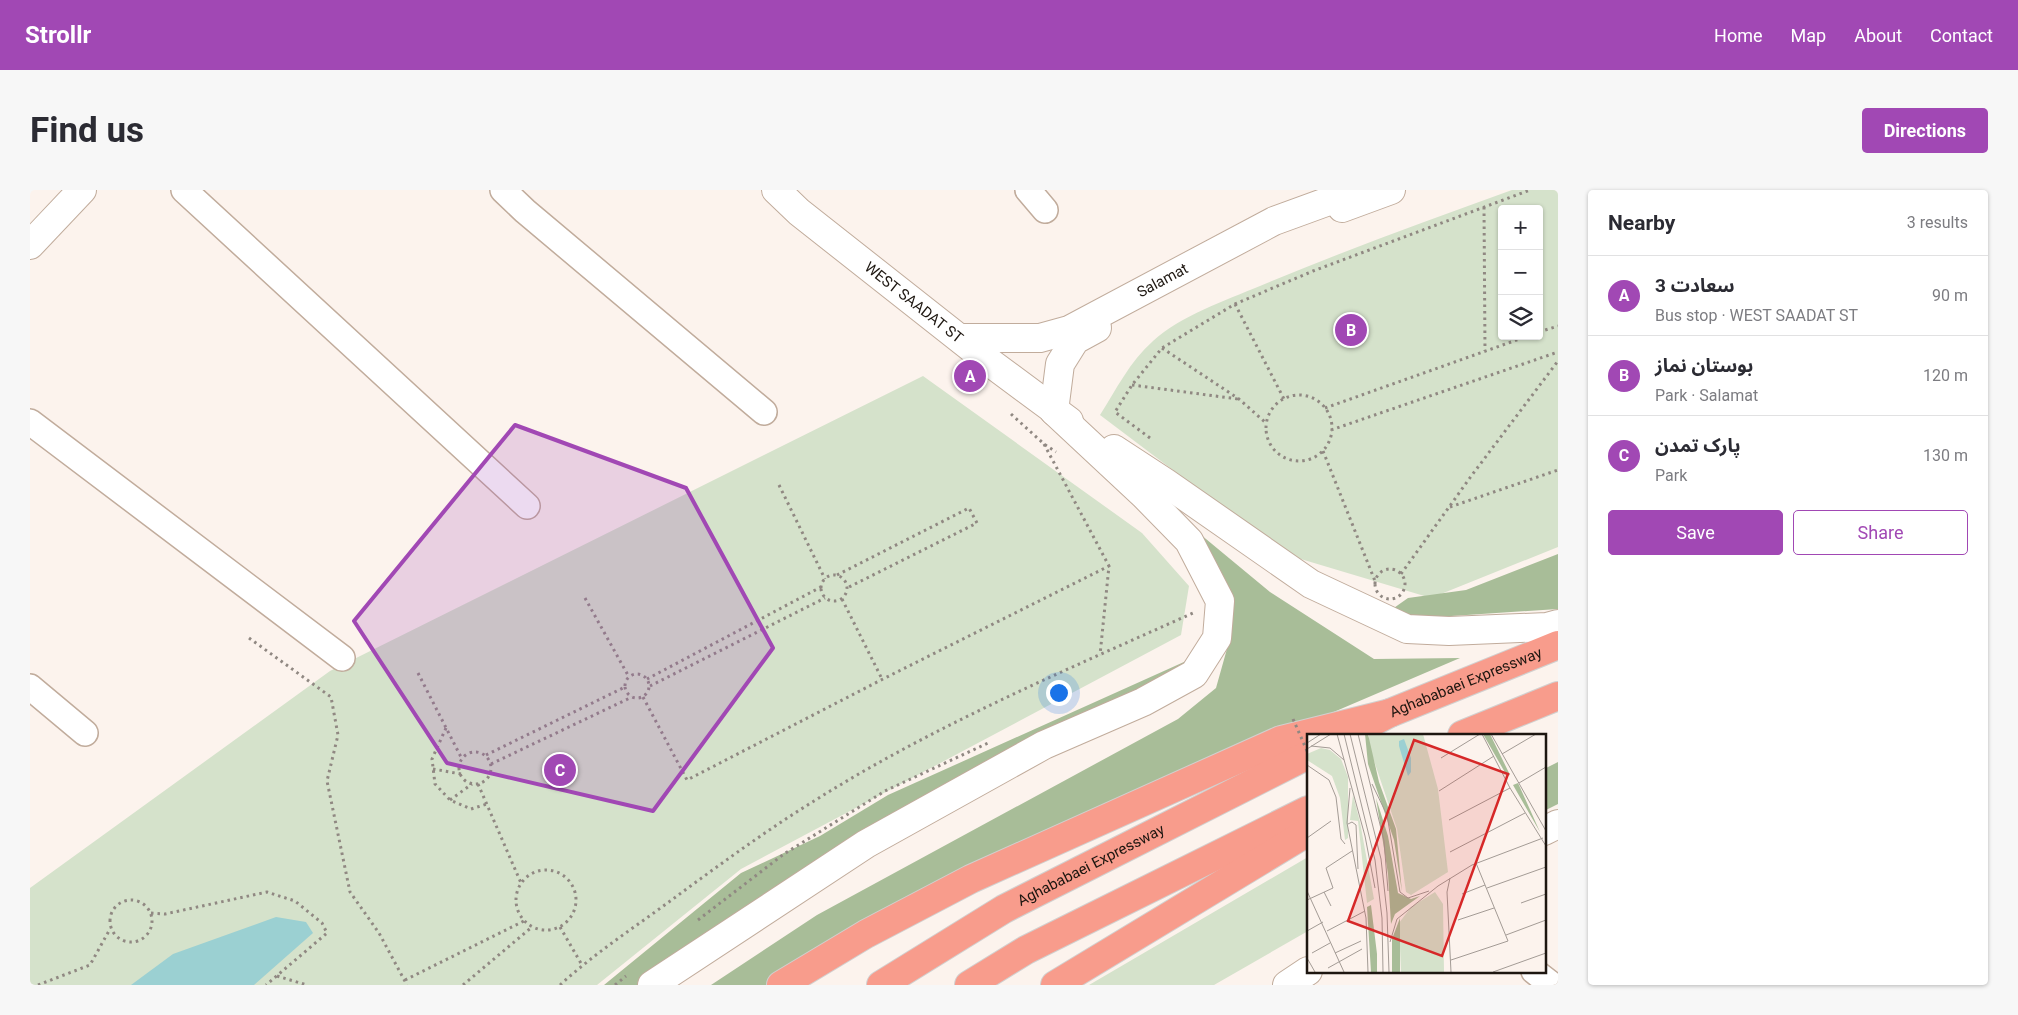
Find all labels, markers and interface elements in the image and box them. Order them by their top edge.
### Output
text: Strollr [25,21,91,49]
text: Home [1714,25,1763,46]
text: Map [1791,25,1826,46]
text: About [1854,25,1902,46]
text: Contact [1930,25,1993,46]
button: Directions [1862,108,1988,153]
text: Find us [30,110,144,151]
map controls [1498,205,1543,340]
button: + [1498,205,1543,250]
text: Nearby [1608,211,1675,235]
text: 3 results [1907,213,1968,232]
button: − [1498,250,1543,295]
street label: WEST SAADAT ST [861,258,967,347]
street label: Salamat [1134,259,1191,301]
text: سعادت 3 [1655,274,1735,297]
text: A [1619,286,1629,305]
text: 90 m [1932,286,1968,305]
button: layers [1498,295,1543,340]
text: Bus stop · WEST SAADAT ST [1655,306,1858,325]
pin: B [1335,311,1367,349]
text: بوستان نماز [1655,354,1753,377]
pin: A [954,357,986,395]
text: B [1619,366,1629,385]
text: 120 m [1923,366,1968,385]
text: Park · Salamat [1655,386,1758,405]
text: پارک تمدن [1655,434,1740,457]
text: C [1619,446,1629,465]
text: 130 m [1923,446,1968,465]
text: Park [1655,466,1687,485]
button: Save [1608,510,1783,555]
button: Share [1793,510,1968,555]
street label: Aghababaei Expressway [1387,643,1545,721]
your location [1046,680,1072,706]
inset map [1307,734,1546,972]
pin: C [544,751,576,789]
street label: Aghababaei Expressway [1014,820,1167,910]

